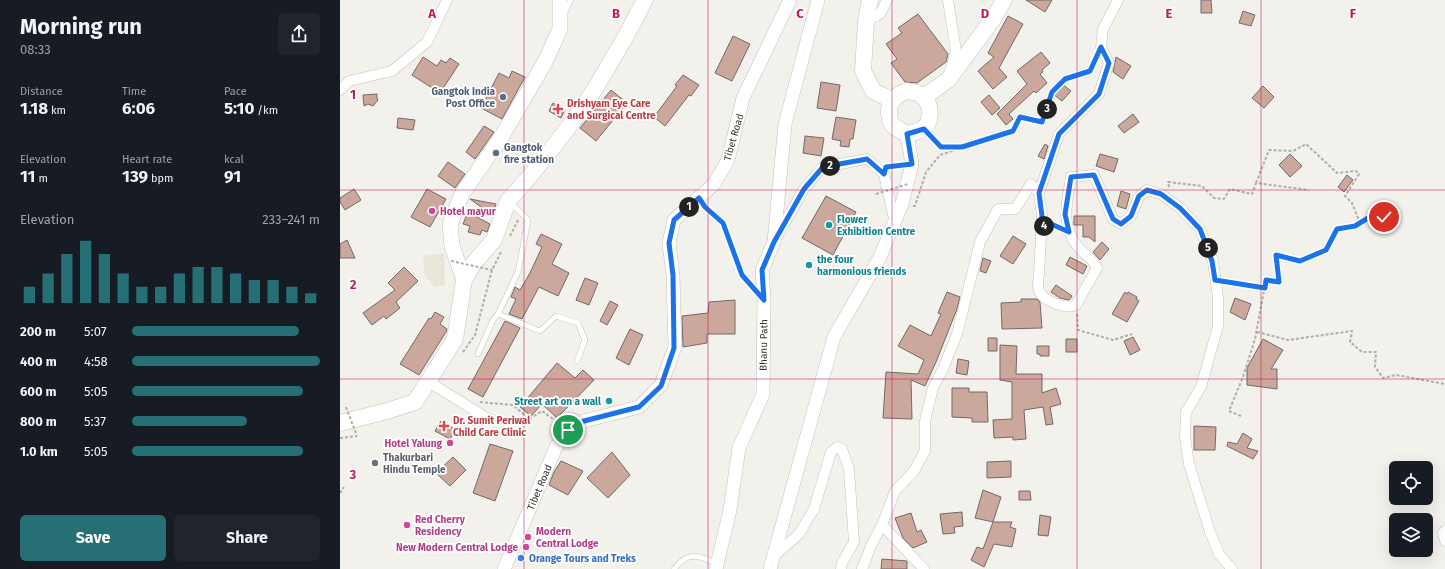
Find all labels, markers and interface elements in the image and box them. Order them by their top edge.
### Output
text: A [427,6,436,21]
text: B [612,6,620,21]
text: C [796,6,804,21]
text: D [981,6,990,21]
text: E [1166,6,1173,21]
text: F [1350,6,1357,21]
text: Morning run [20,13,142,40]
button: share [278,13,320,55]
text: 08:33 [20,42,51,57]
text: Distance [20,85,63,98]
text: Time [122,85,146,98]
text: Pace [224,85,247,98]
place label: Gangtok India Post Office [431,86,496,110]
text: 1 [350,87,356,102]
marker: Gangtok India Post Office [498,92,508,102]
text: 1.18 [20,98,48,119]
text: 6:06 [122,98,155,119]
text: 5:10 [224,98,254,119]
place label: Drishyam Eye Care and Surgical Centre [567,98,656,122]
pin: 3 [1037,99,1057,119]
text: 3 [1044,102,1050,115]
marker: Drishyam Eye Care and Surgical Centre [552,103,564,115]
text: km [48,104,66,117]
text: /km [254,104,278,117]
street label: Tibet Road [721,112,746,162]
place label: Gangtok fire station [504,142,554,166]
marker: Gangtok fire station [491,148,501,158]
text: Elevation [20,153,66,166]
text: Heart rate [122,153,172,166]
text: kcal [224,153,244,166]
pin: 2 [820,156,840,176]
text: 2 [827,159,833,172]
text: 11 [20,166,35,187]
text: 139 [122,166,148,187]
text: 91 [224,166,241,187]
text: m [35,172,48,185]
text: bpm [148,172,173,185]
pin: 1 [679,197,699,217]
text: 1 [686,200,692,213]
pin [1367,200,1401,234]
marker: Hotel mayur [427,206,437,216]
place label: Hotel mayur [440,206,497,218]
icon: check [1373,206,1395,228]
text: Elevation [20,212,74,227]
text: 233–241 m [262,212,320,227]
place label: Flower Exhibition Centre [837,214,916,238]
pin: 4 [1034,216,1054,236]
text: 4 [1041,219,1047,232]
marker: Flower Exhibition Centre [824,220,834,230]
pin: 5 [1198,238,1218,258]
text: 5 [1205,241,1211,254]
place label: the four harmonious friends [817,254,907,278]
marker: the four harmonious friends [804,260,814,270]
text: 2 [350,277,357,292]
street label: Bhanu Path [758,319,770,371]
text: 200 m [20,324,56,339]
text: 5:07 [84,324,106,339]
text: 400 m [20,354,57,369]
text: 4:58 [84,354,108,369]
text: 600 m [20,384,57,399]
text: 5:05 [84,384,107,399]
place label: Street art on a wall [514,396,601,408]
marker: Street art on a wall [604,396,614,406]
pin [551,413,585,447]
text: 800 m [20,414,57,429]
text: 5:37 [84,414,106,429]
place label: Dr. Sumit Periwal Child Care Clinic [453,415,530,439]
icon: arrive [557,419,579,441]
marker: Dr. Sumit Periwal Child Care Clinic [438,420,450,432]
place label: Hotel Yalung [385,438,442,450]
marker: Hotel Yalung [445,438,455,448]
text: 1.0 km [20,444,58,459]
text: 5:05 [84,444,107,459]
place label: Thakurbari Hindu Temple [383,452,446,476]
marker: Thakurbari Hindu Temple [370,458,380,468]
map controls [1389,461,1433,557]
button: locate [1389,461,1433,505]
street label: Tibet Road [525,463,555,512]
text: 3 [349,467,357,482]
button: layers [1389,513,1433,557]
place label: Red Cherry Residency [415,514,466,538]
button: Save [20,515,166,561]
button: Share [174,515,320,561]
marker: Red Cherry Residency [402,520,412,530]
place label: Modern Central Lodge [536,526,599,550]
marker: Modern Central Lodge [523,532,533,542]
place label: New Modern Central Lodge [396,542,518,554]
marker: New Modern Central Lodge [521,542,531,552]
marker: Orange Tours and Treks [516,553,526,563]
place label: Orange Tours and Treks [529,553,636,565]

